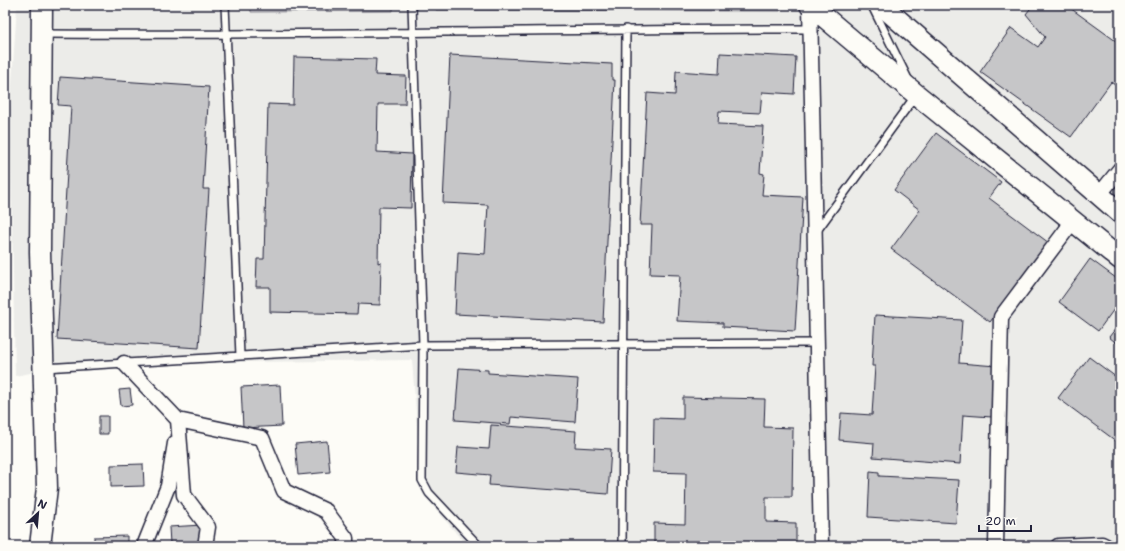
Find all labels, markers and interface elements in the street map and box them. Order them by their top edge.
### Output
north arrow [18,493,58,533]
text: N [35,496,50,513]
scale bar [979,507,1031,533]
text: 20 m [985,513,1016,529]

